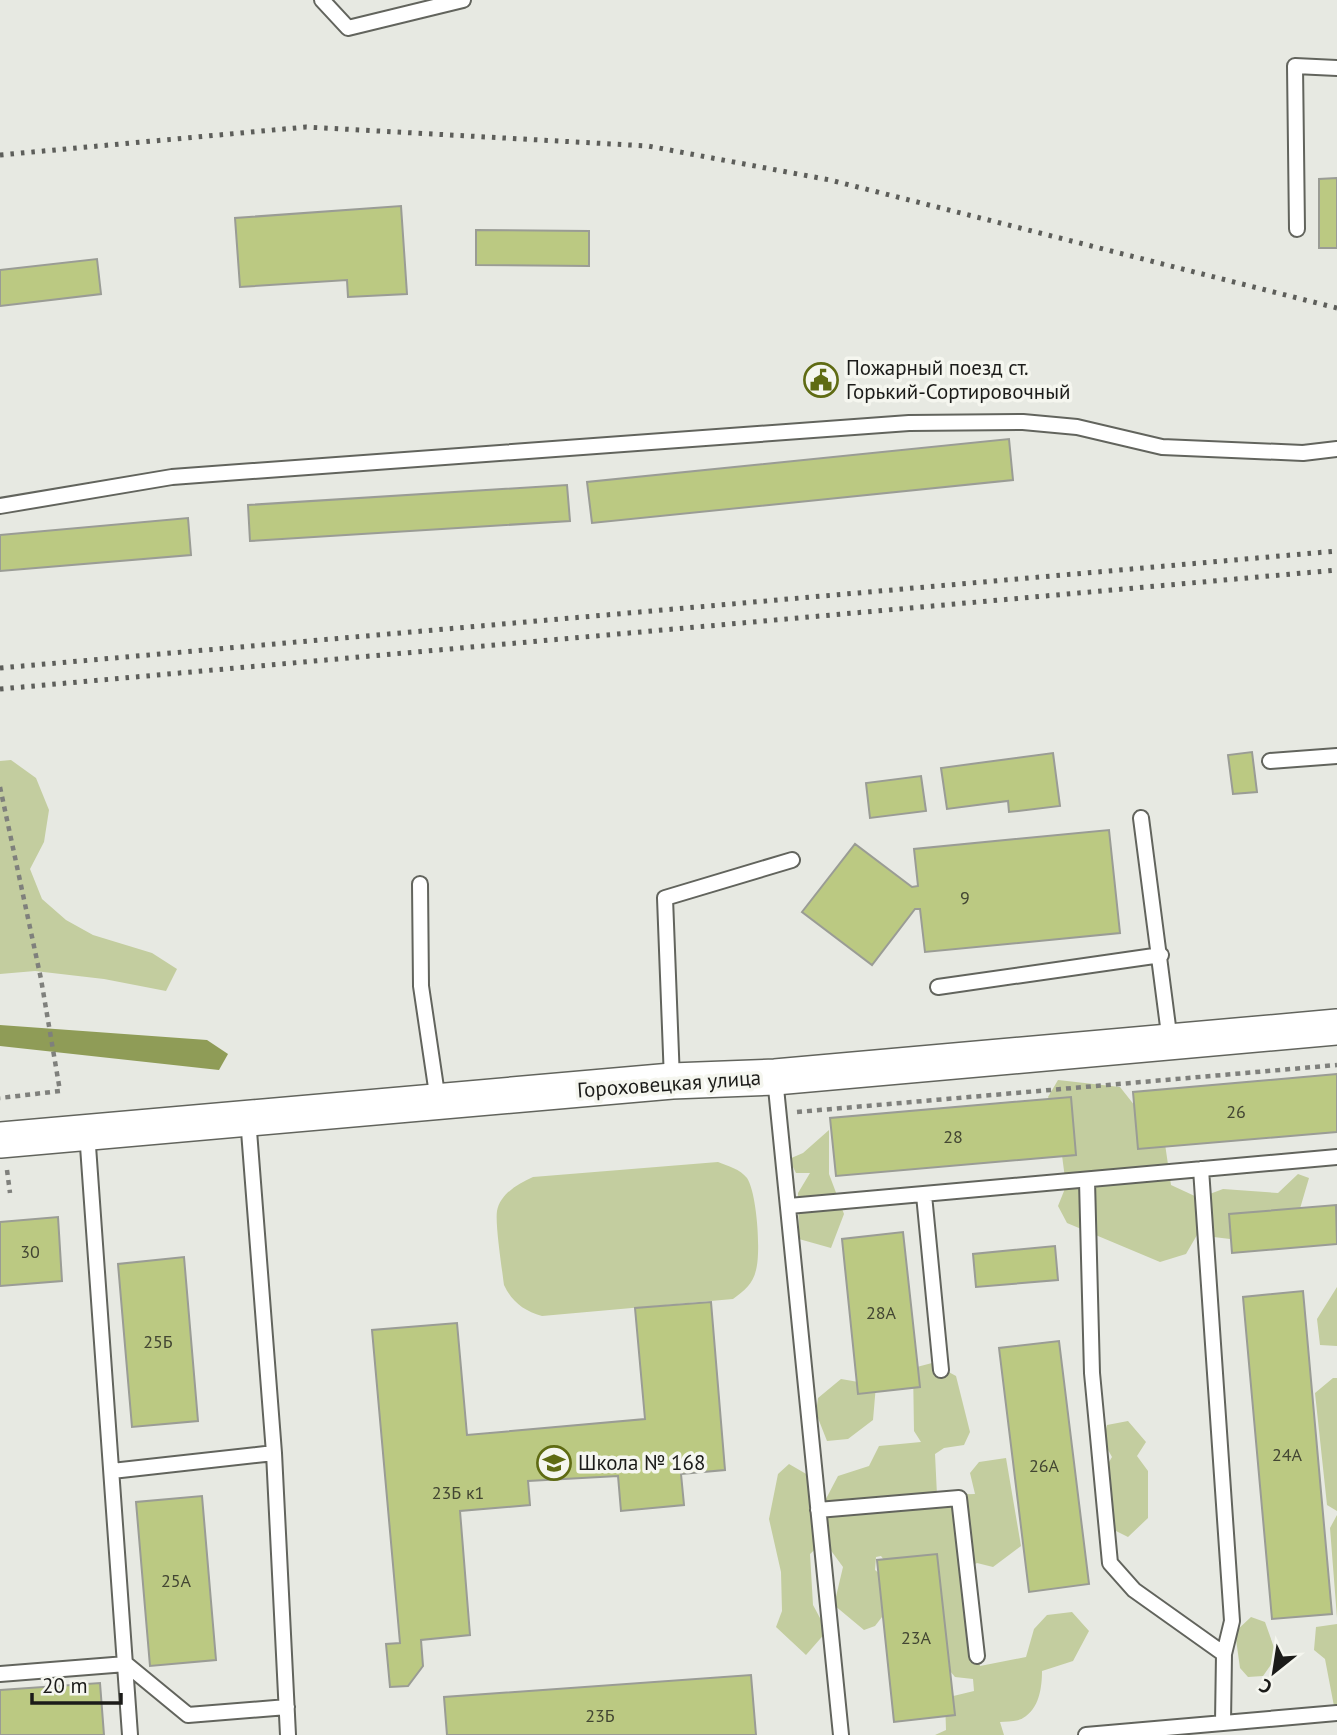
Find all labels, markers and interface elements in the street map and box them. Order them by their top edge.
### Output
place label: Пожарный поезд ст. Горький-Сортировочный [846,354,1071,405]
public building icon: Пожарный поезд ст. Горький-Сортировочный [802,361,840,399]
house number: 9 [960,886,970,909]
street label: Гороховецкая улица [576,1064,762,1103]
house number: 26 [1226,1100,1246,1123]
house number: 28 [943,1125,963,1148]
house number: 30 [20,1240,40,1263]
house number: 28А [866,1301,897,1324]
house number: 25Б [143,1330,173,1353]
house number: 24А [1272,1443,1303,1466]
school or university icon: Школа № 168 [535,1444,573,1482]
place label: Школа № 168 [578,1449,705,1476]
house number: 26А [1029,1454,1060,1477]
house number: 23Б к1 [432,1481,484,1504]
house number: 25А [161,1569,192,1592]
house number: 23А [901,1626,932,1649]
north arrow [1239,1637,1309,1707]
scale bar [32,1662,121,1706]
text: 20 m [42,1672,88,1699]
text: С [1255,1673,1276,1700]
house number: 23Б [585,1704,615,1727]

